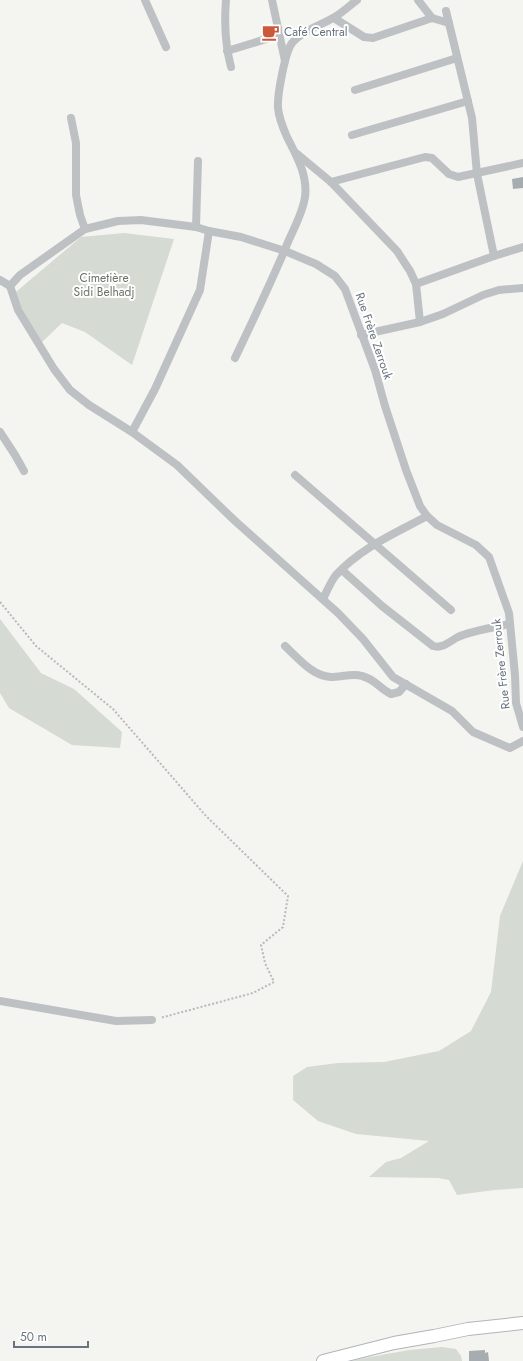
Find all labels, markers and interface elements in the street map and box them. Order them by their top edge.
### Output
cafe icon: Café Central [261,22,281,42]
place label: Café Central [284,23,347,41]
park label: Cimetière Sidi Belhadj [74,269,134,301]
street label: Rue Frère Zerrouk [351,290,398,383]
street label: Rue Frère Zerrouk [487,617,515,710]
scale bar [14,1323,88,1349]
text: 50 m [20,1328,47,1346]

